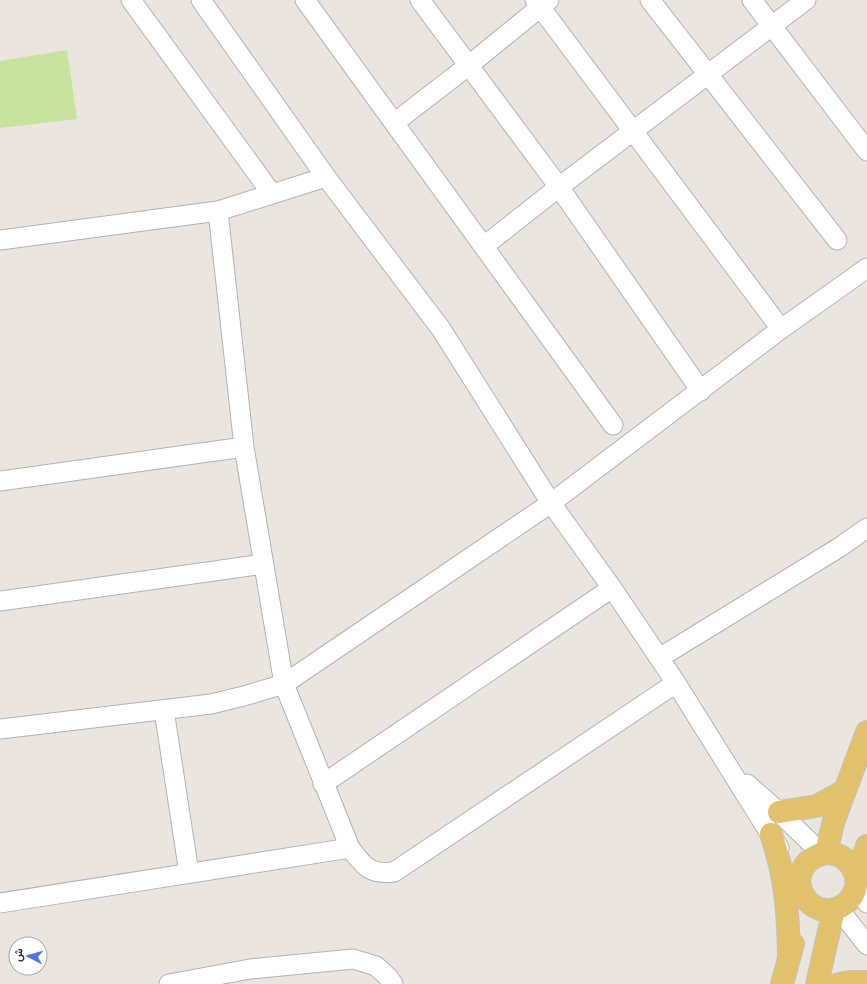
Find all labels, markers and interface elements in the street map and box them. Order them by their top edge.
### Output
north arrow [8,936,48,976]
text: ش [11,948,26,962]

